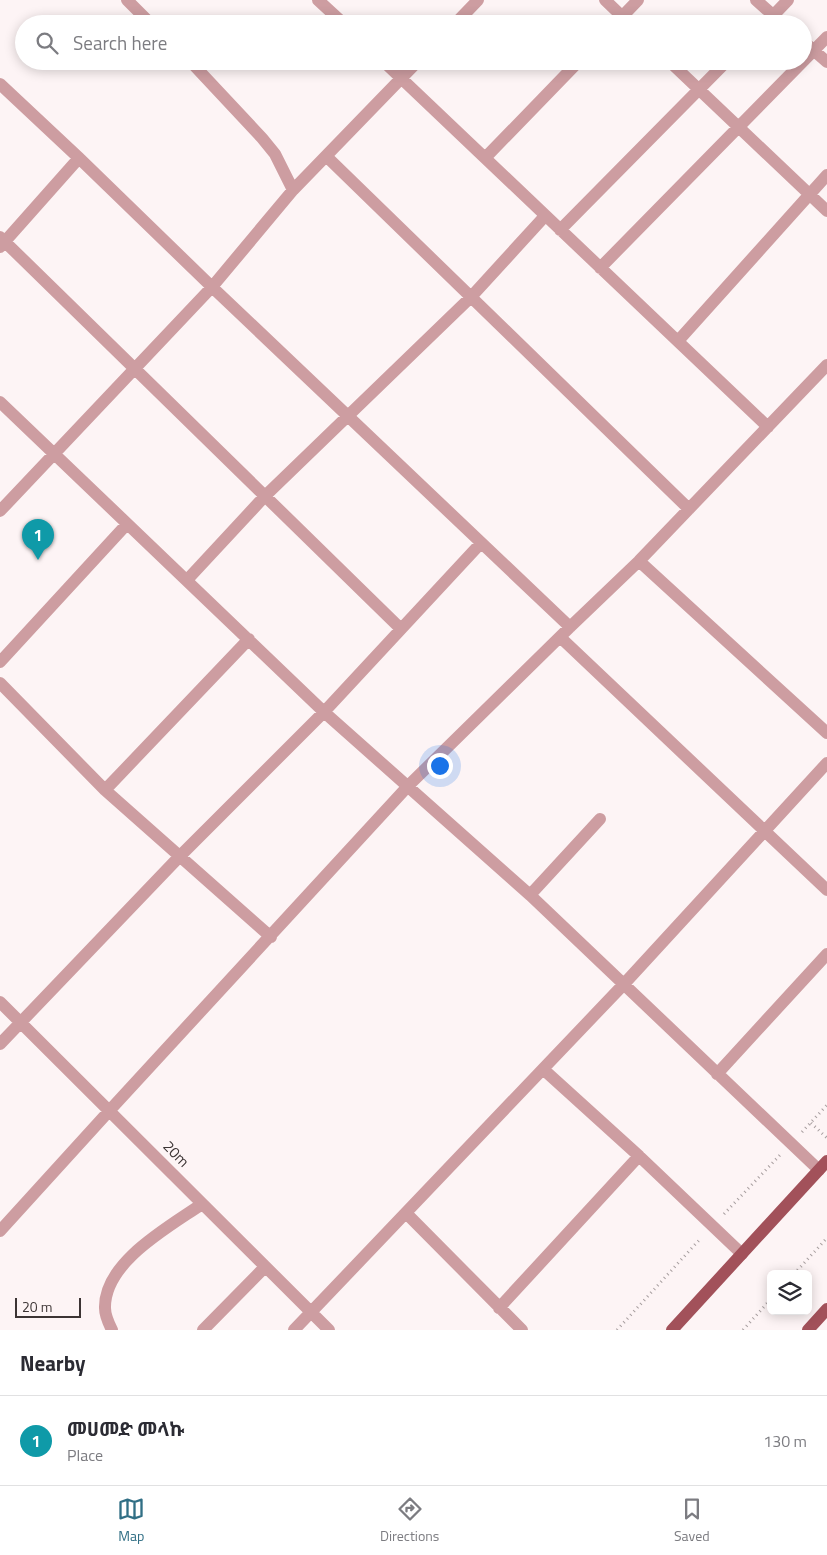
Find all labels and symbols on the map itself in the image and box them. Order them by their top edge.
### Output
pin: 1 [22,519,54,560]
your location [427,753,453,779]
street label: 20m [158,1135,195,1172]
scale bar [15,1295,81,1318]

